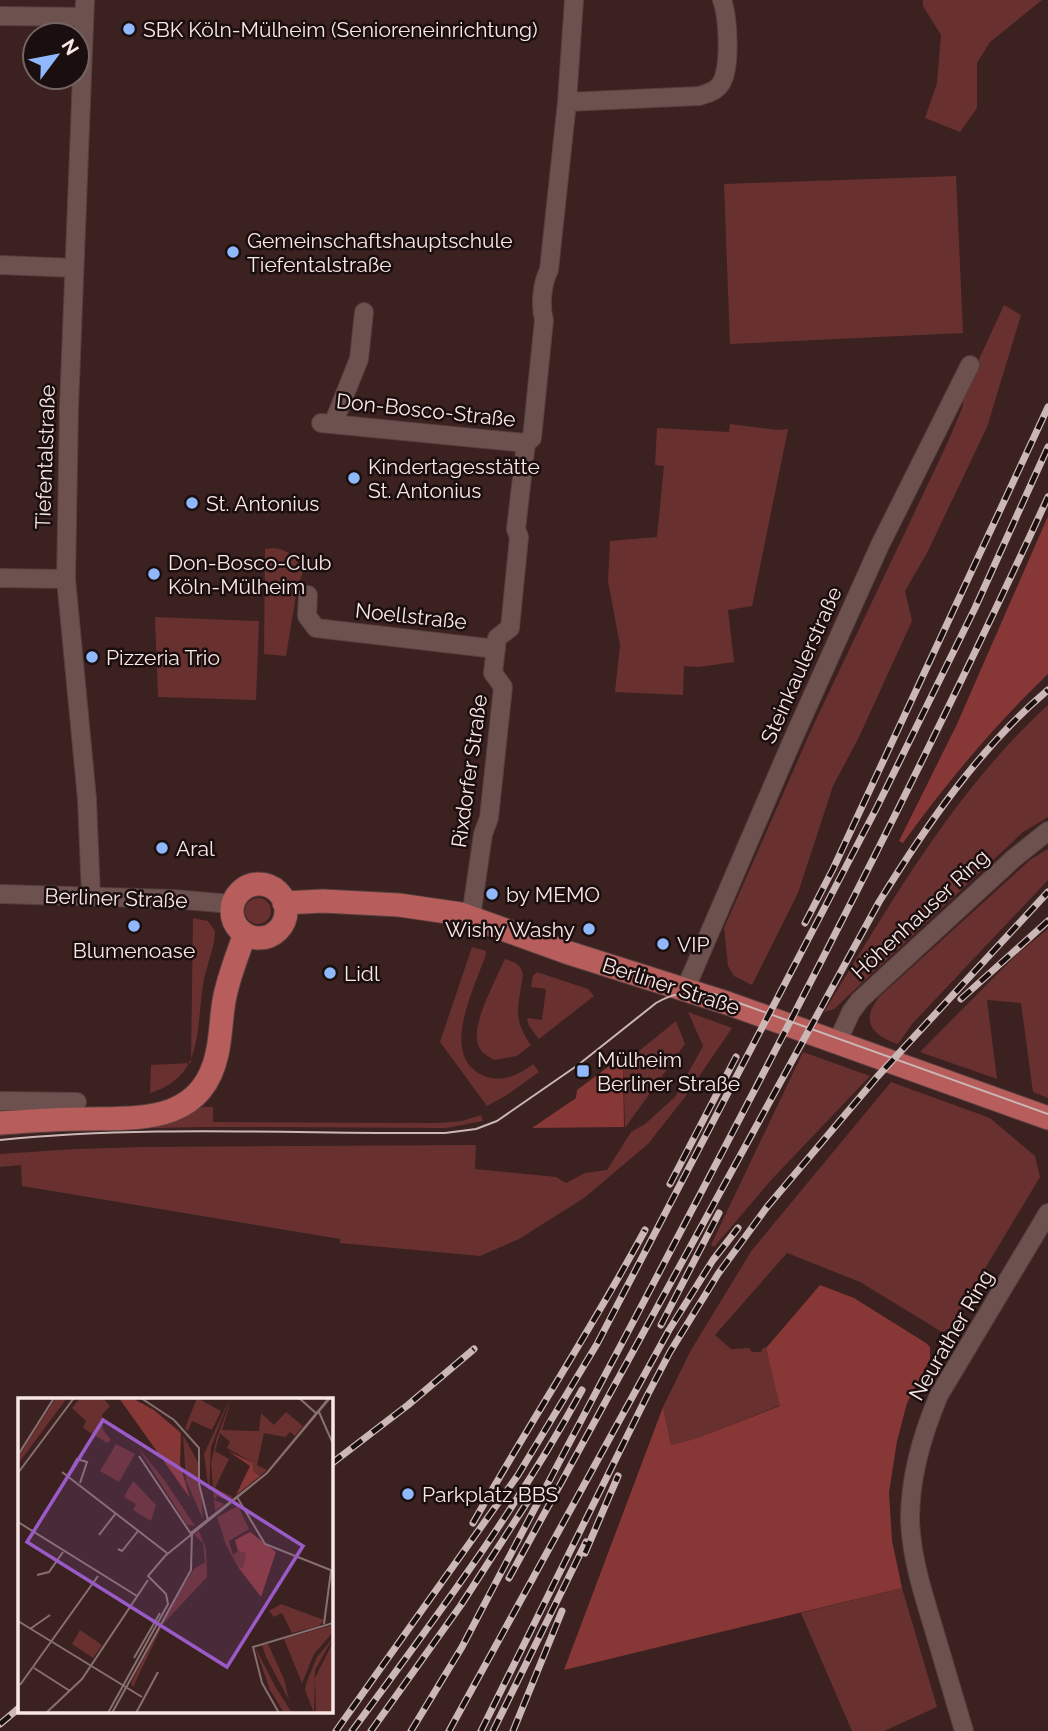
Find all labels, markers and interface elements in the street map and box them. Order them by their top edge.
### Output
place label: SBK Köln-Mülheim (Senioreneinrichtung) [143,17,538,42]
north arrow [21,21,91,91]
marker: SBK Köln-Mülheim (Senioreneinrichtung) [121,21,137,37]
text: N [57,35,84,59]
place label: Gemeinschaftshauptschule Tiefentalstraße [247,228,513,277]
marker: Gemeinschaftshauptschule Tiefentalstraße [225,244,241,260]
street label: Tiefentalstraße [30,384,60,530]
street label: Don-Bosco-Straße [335,388,517,432]
place label: Kindertagesstätte St. Antonius [368,454,540,503]
marker: Kindertagesstätte St. Antonius [346,470,362,486]
place label: St. Antonius [206,491,319,516]
marker: St. Antonius [184,495,200,511]
place label: Don-Bosco-Club Köln-Mülheim [168,550,332,599]
marker: Don-Bosco-Club Köln-Mülheim [146,566,162,582]
street label: Steinkaulerstraße [755,583,847,747]
street label: Noellstraße [354,598,468,634]
place label: Pizzeria Trio [106,645,220,670]
marker: Pizzeria Trio [84,649,100,665]
street label: Rixdorfer Straße [446,693,492,849]
place label: Aral [176,836,215,861]
marker: Aral [154,840,170,856]
street label: Höhenhauser Ring [846,844,994,984]
place label: by MEMO [506,882,600,907]
street label: Berliner Straße [44,883,188,913]
marker: by MEMO [484,886,500,902]
place label: Wishy Washy [445,917,575,942]
marker: Blumenoase [126,918,142,934]
marker: Wishy Washy [581,921,597,937]
place label: VIP [677,932,710,957]
marker: VIP [655,936,671,952]
place label: Blumenoase [73,938,195,963]
street label: Berliner Straße [599,952,743,1020]
place label: Lidl [344,961,380,986]
marker: Lidl [322,965,338,981]
place label: Mülheim Berliner Straße [597,1047,740,1096]
marker: Mülheim Berliner Straße [575,1063,591,1079]
street label: Neurather Ring [903,1265,999,1405]
inset map [18,1398,332,1714]
place label: Parkplatz BBS [422,1482,559,1507]
marker: Parkplatz BBS [400,1486,416,1502]

